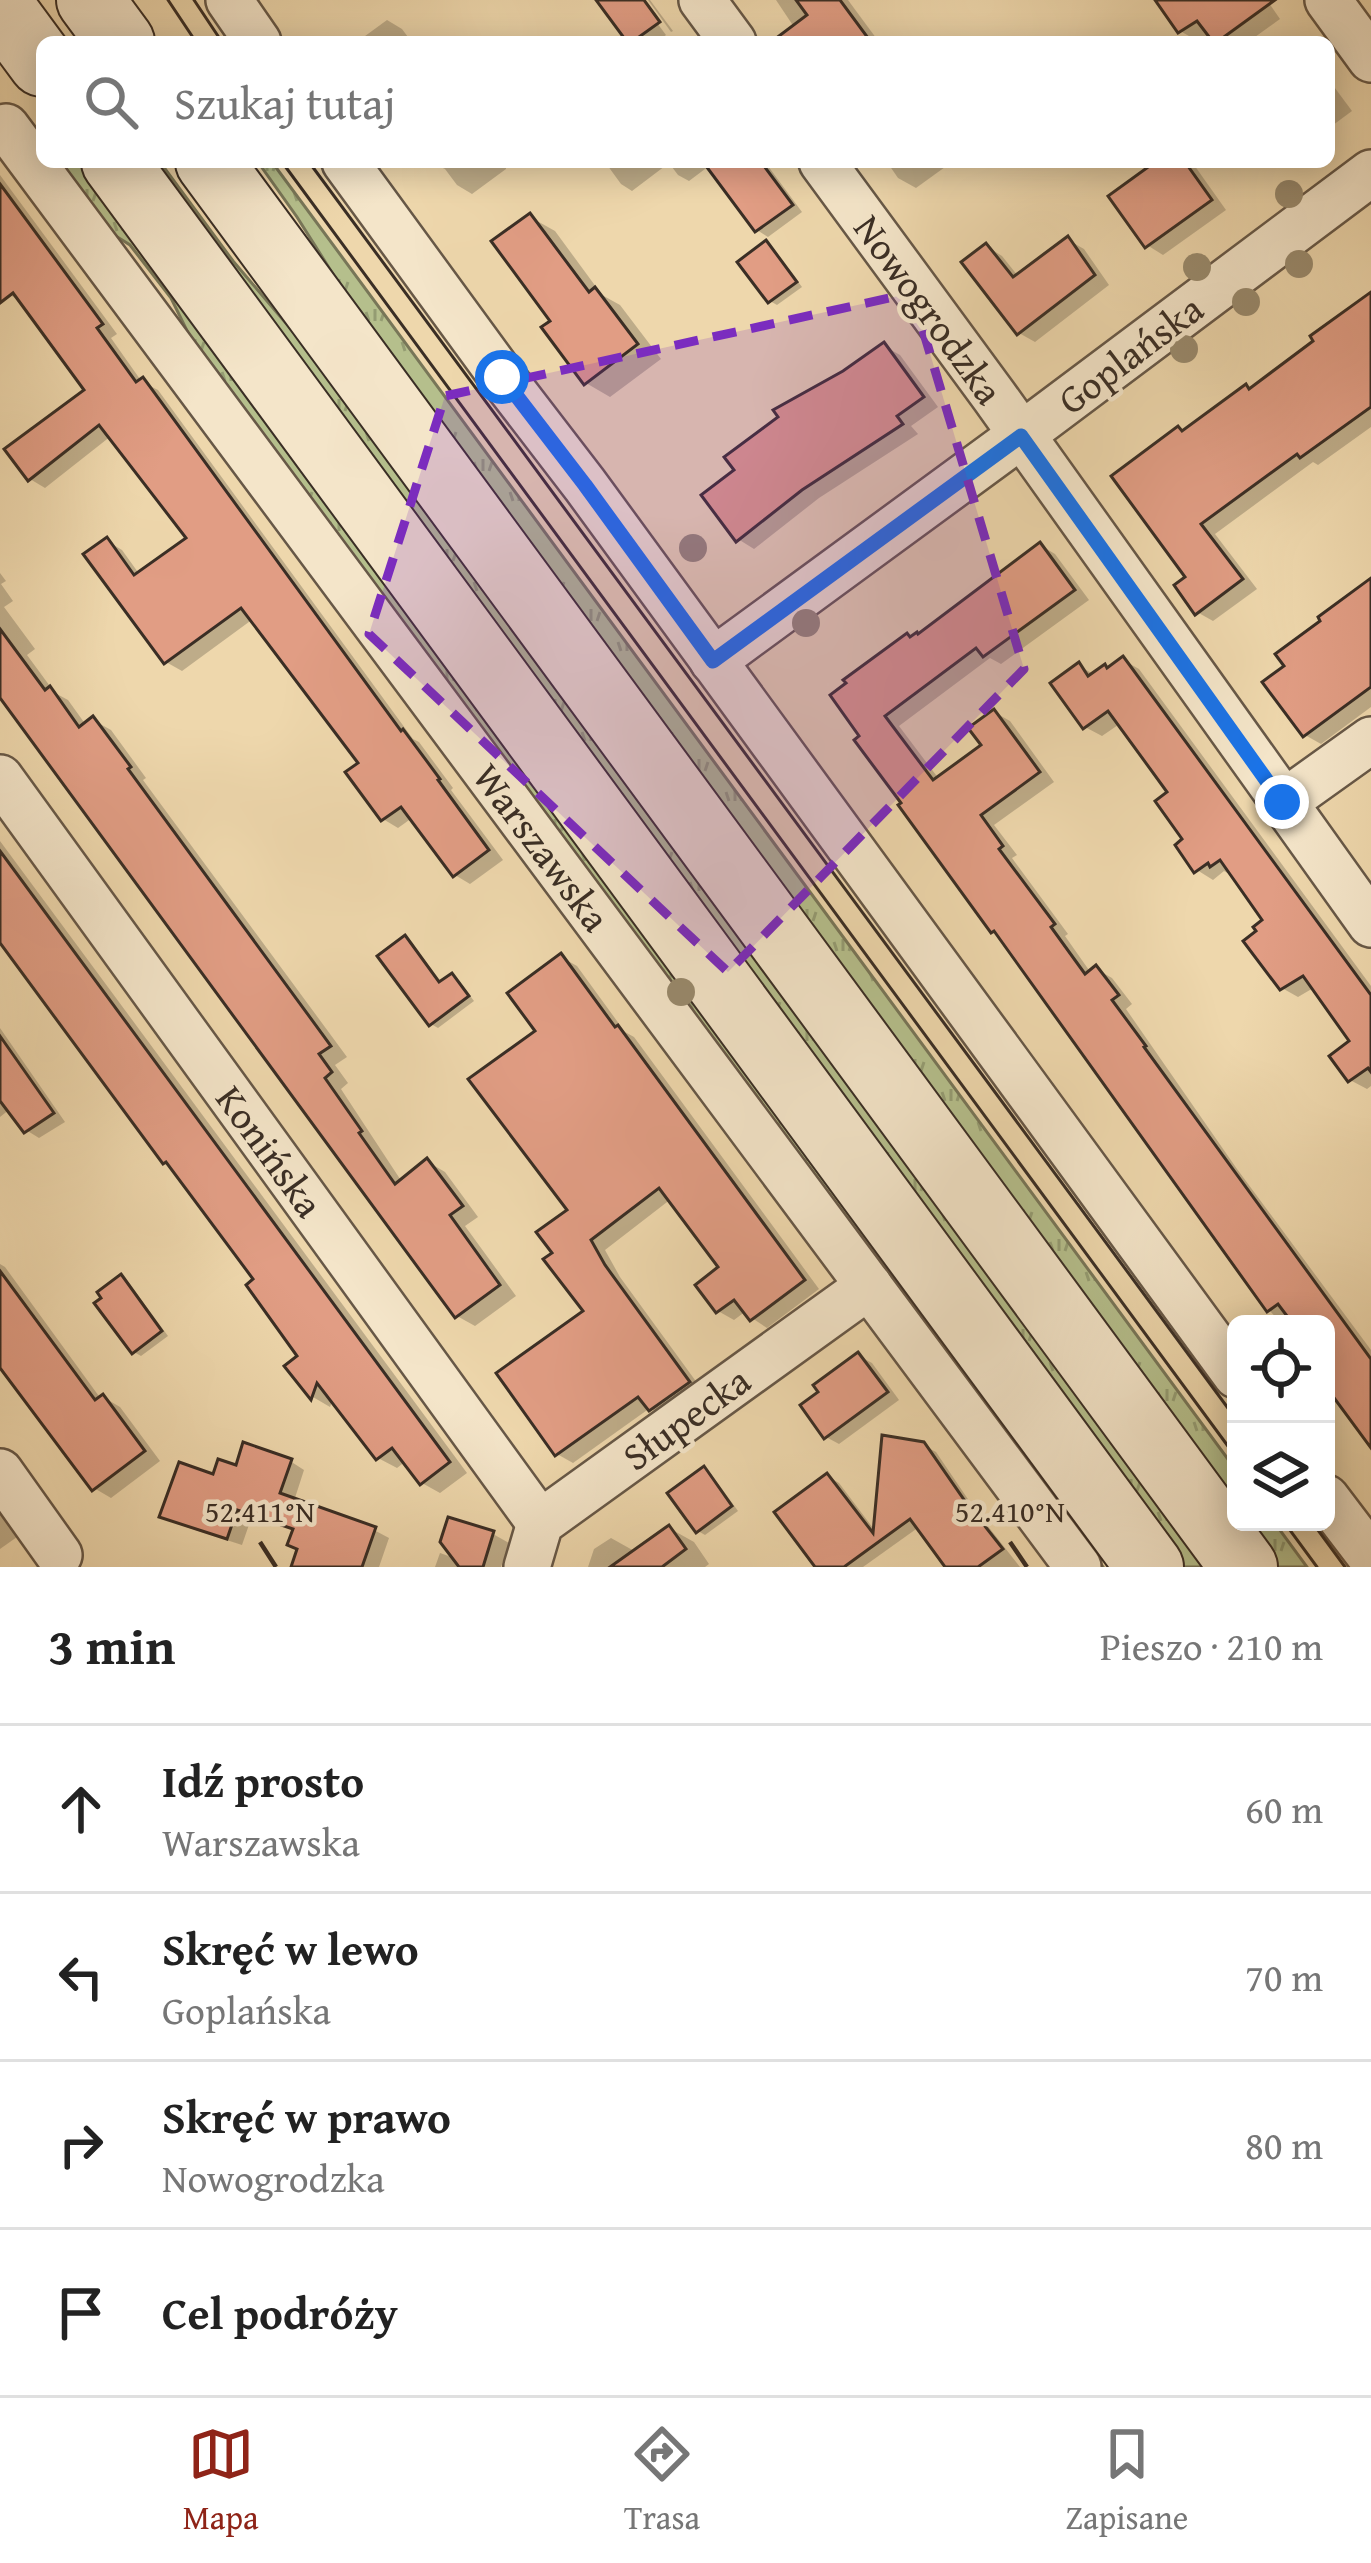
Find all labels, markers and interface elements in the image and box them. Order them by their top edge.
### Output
search box [36,36,1335,168]
icon: search [78,69,144,135]
text: Szukaj tutaj [174,70,396,135]
street label: Nowogrodzka [841,202,1018,416]
street label: Goplańska [1045,280,1215,427]
route start [475,350,529,404]
street label: Warszawska [460,751,625,943]
route end [1255,775,1309,829]
street label: Konińska [203,1073,338,1229]
map controls [1227,1315,1335,1531]
button: locate [1227,1315,1335,1423]
street label: Słupecka [610,1351,762,1484]
button: layers [1227,1423,1335,1531]
text: 52.411°N [205,1489,315,1533]
text: 52.410°N [955,1489,1065,1533]
text: 3 min [48,1608,175,1683]
text: Pieszo · 210 m [1100,1617,1323,1674]
text: Idź prosto [162,1748,364,1813]
icon: ahead [48,1776,114,1842]
text: 60 m [1245,1780,1323,1837]
text: Warszawska [162,1813,360,1870]
text: Skręć w lewo [162,1916,419,1981]
icon: left [48,1944,114,2010]
text: 70 m [1245,1948,1323,2005]
text: Goplańska [162,1981,331,2038]
text: Skręć w prawo [162,2084,451,2149]
icon: right [48,2112,114,2178]
text: 80 m [1245,2116,1323,2173]
text: Nowogrodzka [162,2149,385,2206]
icon: arrive [48,2280,114,2346]
text: Cel podróży [162,2280,398,2345]
tab: Mapa [183,2421,259,2541]
tab: Trasa [624,2421,700,2541]
tab: Zapisane [1065,2421,1188,2541]

